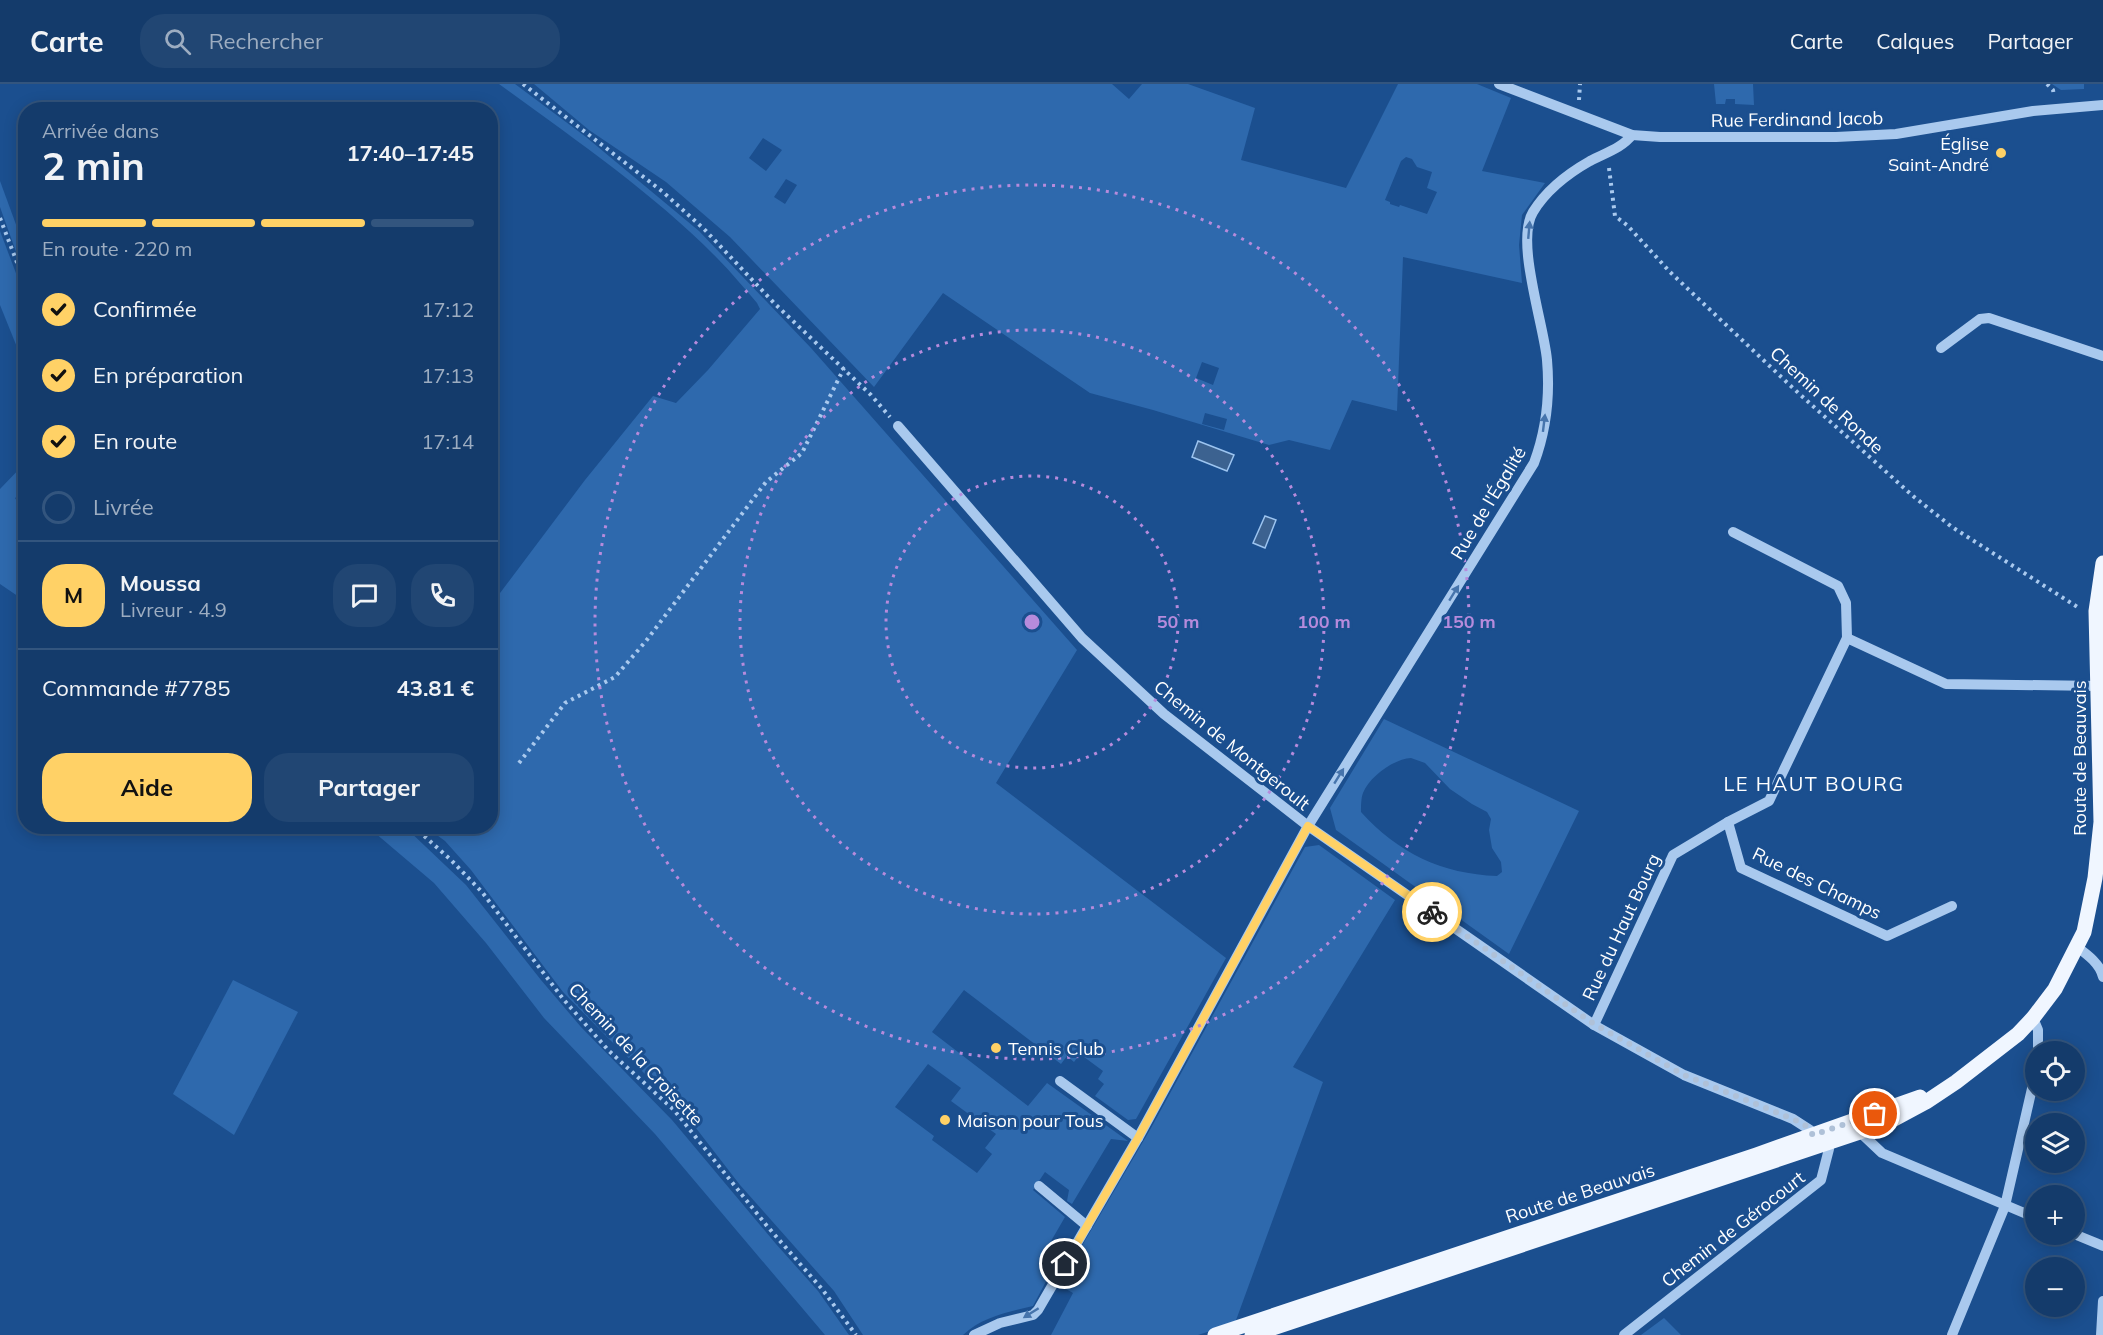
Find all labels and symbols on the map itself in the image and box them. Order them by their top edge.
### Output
street label: Rue Ferdinand Jacob [1711,106,1883,132]
place label: Église Saint-André [1888,132,1989,176]
marker: Église Saint-André [1994,146,2008,160]
one-way arrow [1524,220,1534,239]
street label: Chemin de Ronde [1765,341,1889,459]
one-way arrow [1540,413,1549,432]
street label: Rue de l'Égalité [1445,442,1531,564]
one-way arrow [1448,585,1459,601]
text: 50 m [1157,610,1199,633]
text: 100 m [1297,610,1351,633]
text: 150 m [1442,610,1496,633]
centre of rings [1022,612,1042,632]
street label: Chemin de Montgeroult [1149,675,1315,815]
street label: Route de Beauvais [2068,680,2091,836]
one-way arrow [1333,768,1344,784]
district label: LE HAUT BOURG [1723,771,1905,796]
street label: Rue des Champs [1749,842,1885,924]
street label: Rue du Haut Bourg [1577,850,1665,1004]
courier [1402,882,1462,942]
street label: Chemin de la Croisette [564,978,708,1130]
place label: Tennis Club [1008,1037,1104,1060]
marker: Tennis Club [989,1041,1003,1055]
pin [1849,1088,1900,1139]
place label: Maison pour Tous [957,1109,1104,1132]
marker: Maison pour Tous [938,1113,952,1127]
street label: Route de Beauvais [1502,1158,1658,1228]
street label: Chemin de Gérocourt [1657,1166,1809,1292]
pin [1039,1238,1090,1289]
one-way arrow [1022,1308,1039,1319]

